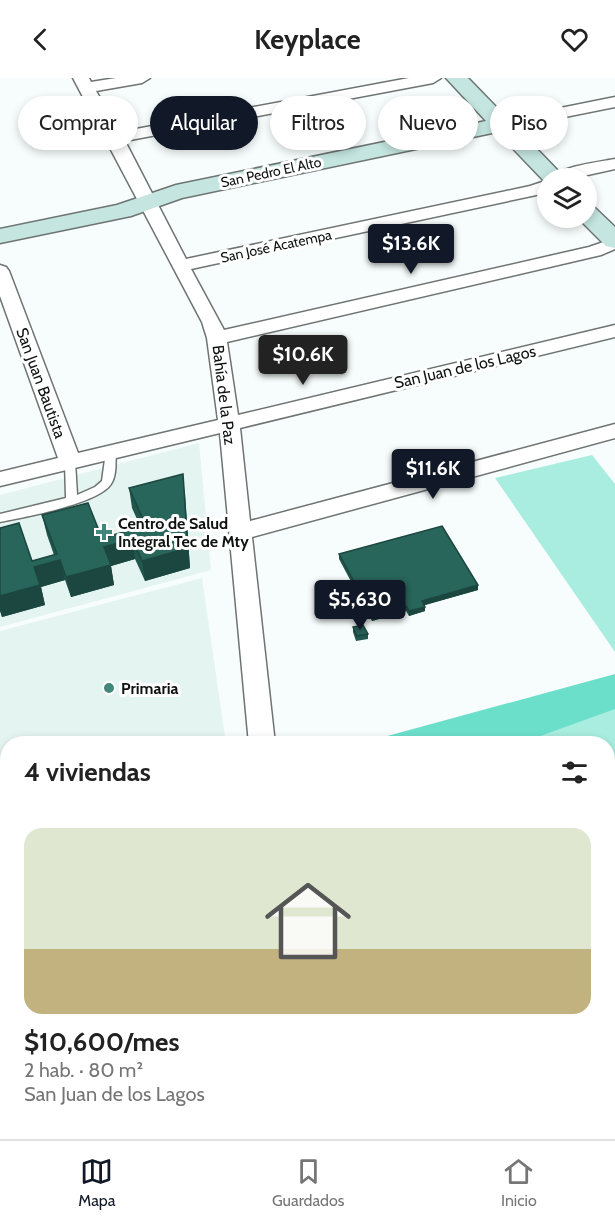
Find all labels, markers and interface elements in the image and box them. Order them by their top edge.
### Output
icon: back [24,23,57,56]
text: Keyplace [254,23,361,56]
icon: heart [558,23,591,56]
chip: Comprar [18,96,138,150]
chip: Alquilar [150,96,258,150]
chip: Filtros [270,96,366,150]
chip: Nuevo [378,96,478,150]
chip: Piso [490,96,568,150]
street label: San Pedro El Alto [219,153,323,191]
map controls [537,168,597,228]
button: layers [537,168,597,228]
pin: $13.6K [362,224,460,275]
street label: San José Acatempa [219,225,333,267]
text: $13.6K [382,231,440,255]
street label: San Juan Bautista [12,325,70,441]
pin: $10.6K [254,335,352,386]
street label: San Juan de los Lagos [392,341,538,393]
text: $10.6K [272,342,334,366]
street label: Bahía de la Paz [208,344,240,446]
pin: $11.6K [384,449,482,500]
text: $11.6K [406,456,460,480]
place label: Centro de Salud Integral Tec de Mty [118,514,249,551]
marker: Centro de Salud Integral Tec de Mty [95,523,113,541]
pin: $5,630 [311,580,409,631]
text: $5,630 [328,587,392,611]
place label: Primaria [121,679,179,698]
marker: Primaria [102,681,116,695]
text: 4 viviendas [24,756,151,788]
icon: filters [558,756,591,789]
icon: home [254,867,362,975]
text: $10,600/mes [24,1026,179,1058]
text: 2 hab. · 80 m² [24,1058,143,1082]
text: San Juan de los Lagos [24,1082,205,1106]
tab: Mapa [78,1155,115,1210]
tab: Guardados [272,1155,344,1210]
tab: Inicio [501,1155,537,1210]

